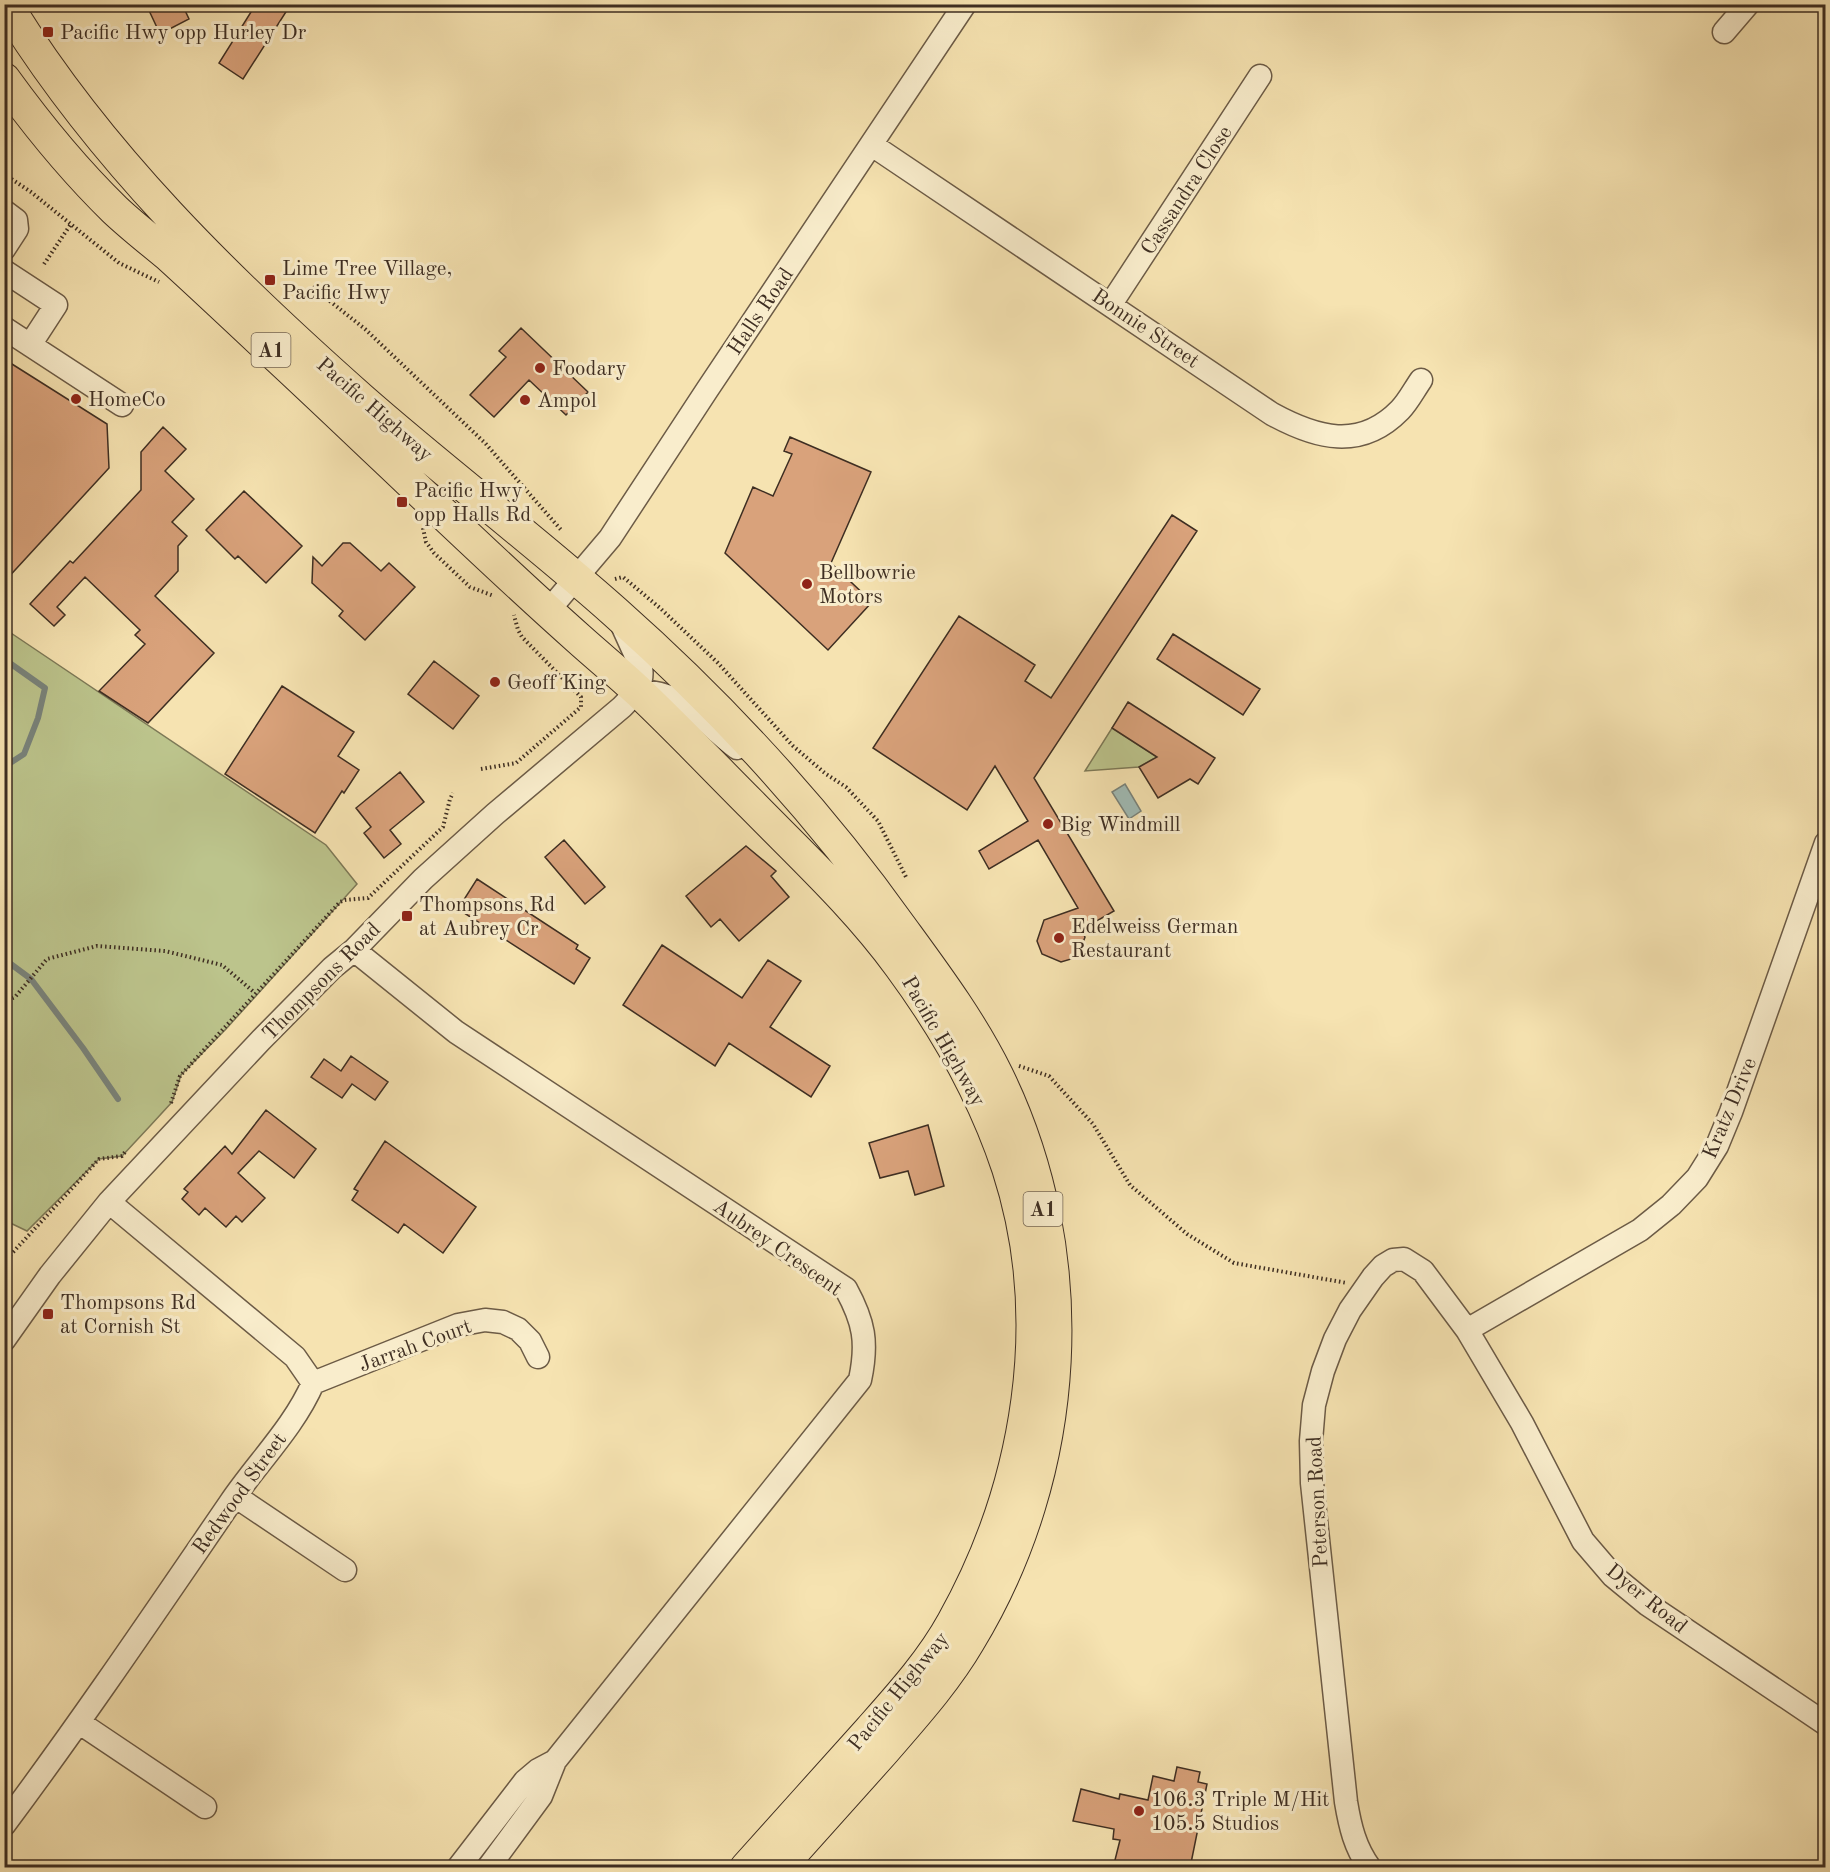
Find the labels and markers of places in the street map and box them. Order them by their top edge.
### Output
place label: Pacific Hwy opp Hurley Dr [60,23,307,44]
marker: Pacific Hwy opp Hurley Dr [41,25,55,39]
place label: Lime Tree Village, Pacific Hwy [282,259,452,304]
marker: Lime Tree Village, Pacific Hwy [263,273,277,287]
place label: Foodary [552,359,627,380]
marker: Foodary [533,361,547,375]
place label: HomeCo [88,390,166,411]
place label: Ampol [537,391,597,412]
marker: HomeCo [69,392,83,406]
marker: Ampol [518,393,532,407]
place label: Pacific Hwy opp Halls Rd [414,481,531,526]
marker: Pacific Hwy opp Halls Rd [395,495,409,509]
place label: Bellbowrie Motors [819,563,916,608]
marker: Bellbowrie Motors [800,577,814,591]
place label: Geoff King [507,673,607,694]
marker: Geoff King [488,675,502,689]
place label: Big Windmill [1060,815,1181,836]
marker: Big Windmill [1041,817,1055,831]
place label: Thompsons Rd at Aubrey Cr [419,895,555,940]
marker: Thompsons Rd at Aubrey Cr [400,909,414,923]
place label: Edelweiss German Restaurant [1071,917,1238,962]
marker: Edelweiss German Restaurant [1052,931,1066,945]
place label: Thompsons Rd at Cornish St [60,1293,196,1338]
marker: Thompsons Rd at Cornish St [41,1307,55,1321]
place label: 106.3 Triple M/Hit 105.5 Studios [1151,1790,1329,1835]
marker: 106.3 Triple M/Hit 105.5 Studios [1132,1804,1146,1818]

